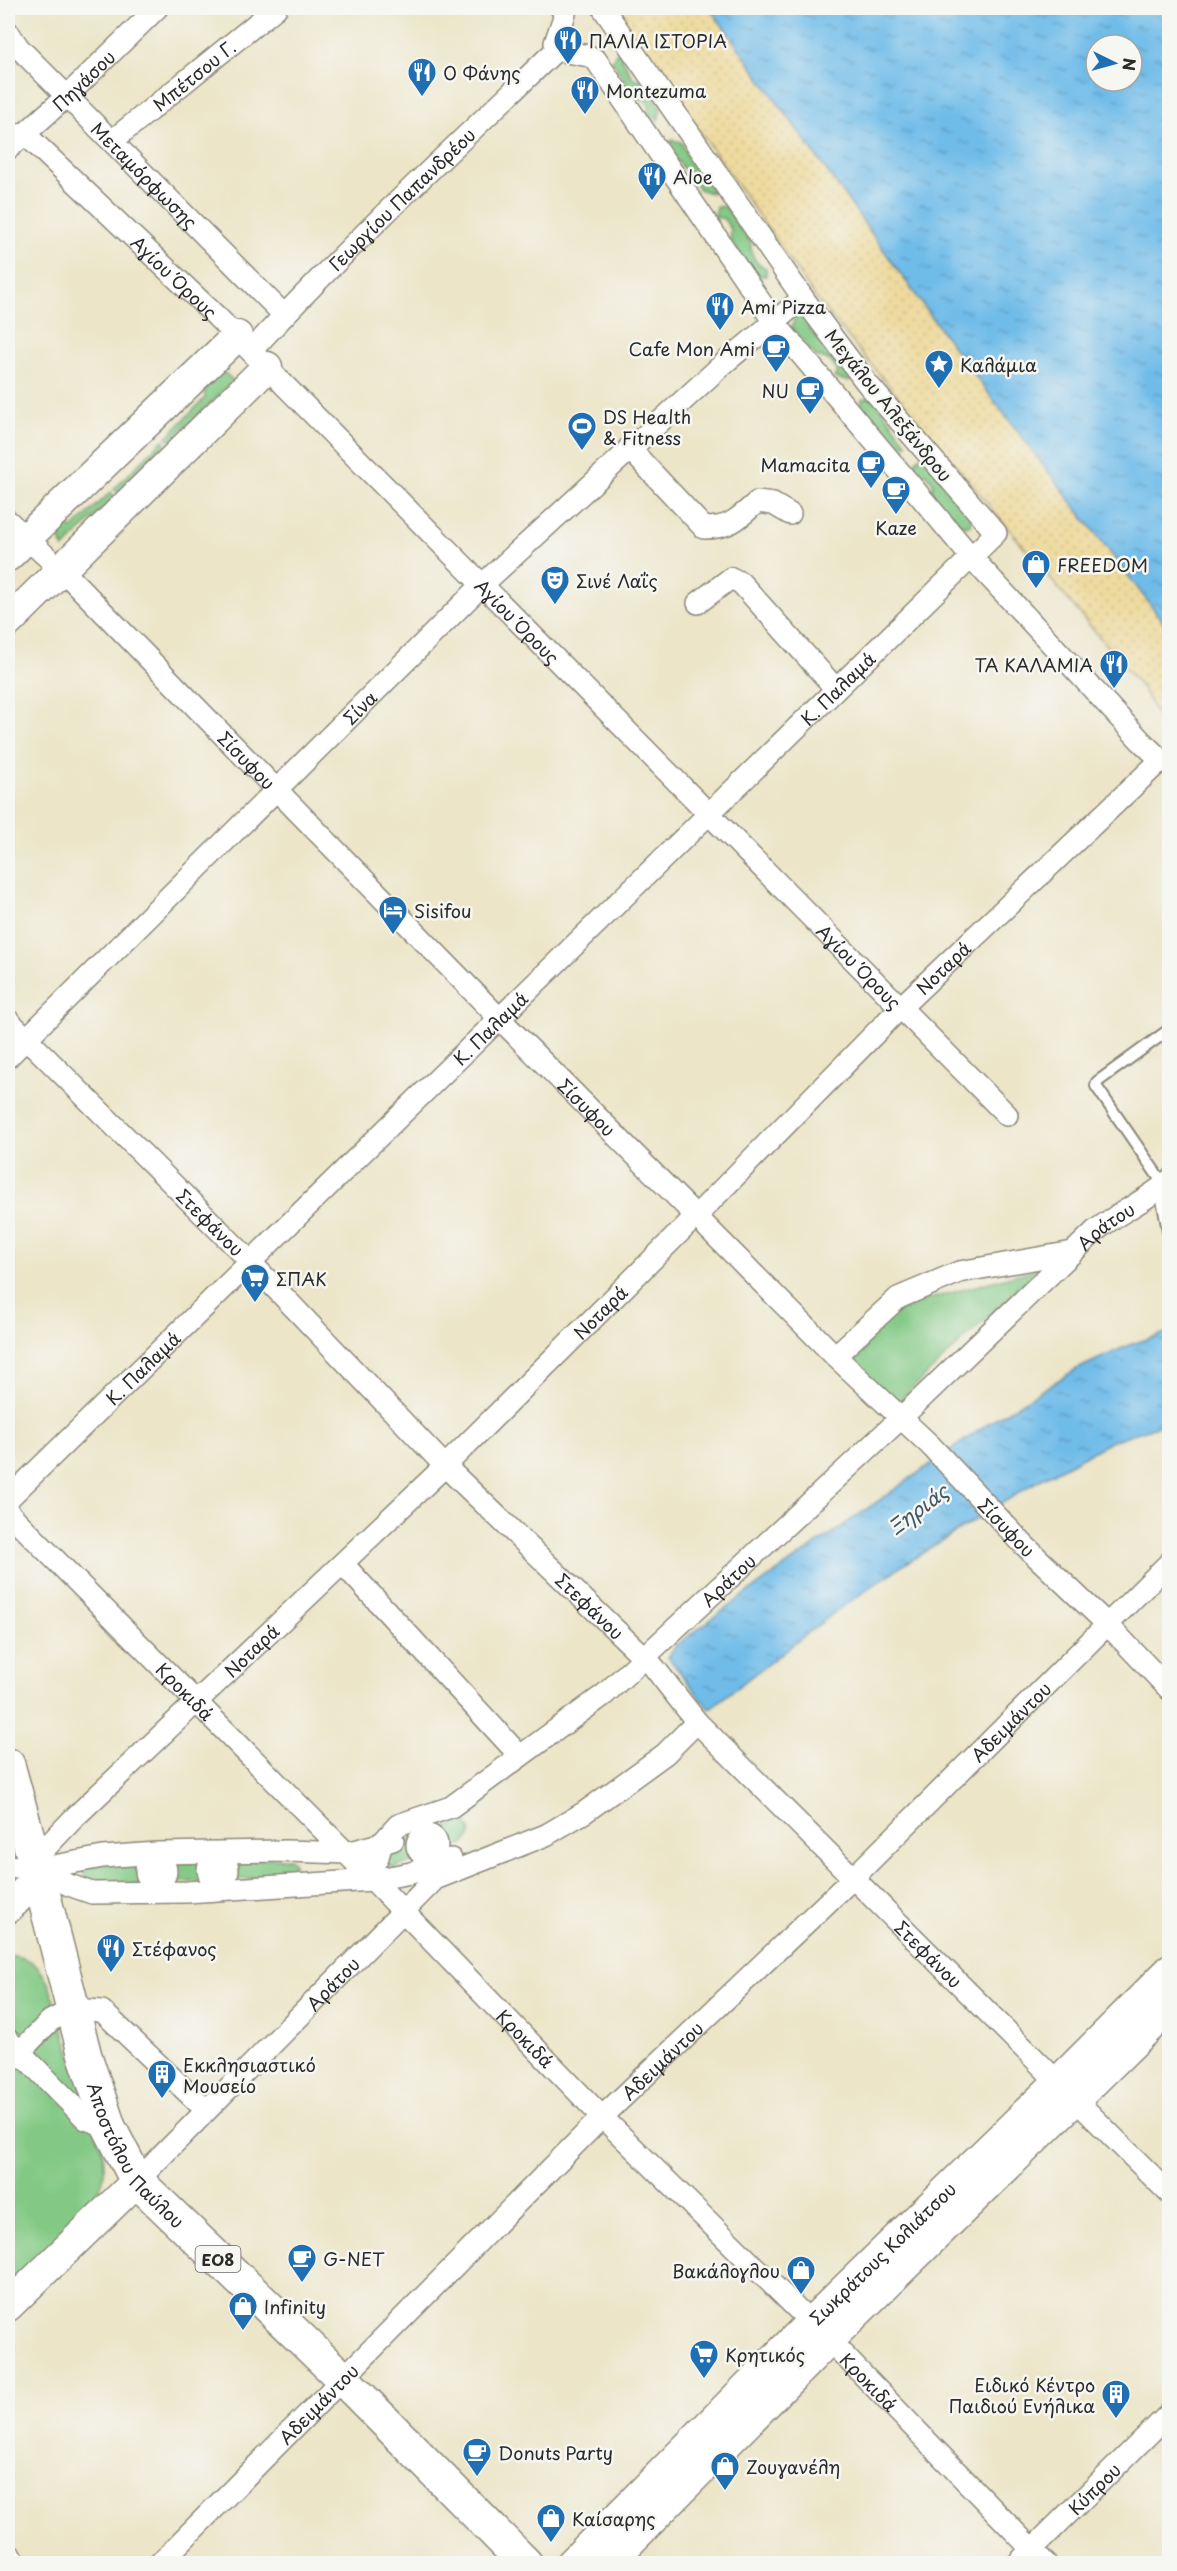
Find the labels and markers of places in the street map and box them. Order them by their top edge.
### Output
restaurant icon: ΠΑΛΙΑ ΙΣΤΟΡΙΑ [552,24,584,66]
place label: ΠΑΛΙΑ ΙΣΤΟΡΙΑ [589,27,727,54]
restaurant icon: Ο Φάνης [406,56,438,98]
place label: Ο Φάνης [443,59,521,86]
restaurant icon: Montezuma [569,74,601,116]
place label: Montezuma [606,77,707,104]
restaurant icon: Aloe [636,160,668,202]
place label: Aloe [673,163,713,190]
restaurant icon: Ami Pizza [704,290,736,332]
place label: Ami Pizza [741,293,827,320]
cafe icon: Cafe Mon Ami [760,332,792,374]
place label: Cafe Mon Ami [629,335,755,362]
place icon: Καλάμια [923,348,955,390]
place label: Καλάμια [960,351,1037,378]
cafe icon: NU [794,374,826,416]
place label: NU [761,377,789,404]
place label: DS Health & Fitness [603,403,691,451]
sports icon: DS Health & Fitness [566,410,598,452]
cafe icon: Mamacita [855,448,887,490]
place label: Mamacita [761,451,851,478]
cafe icon: Kaze [880,474,912,516]
place label: Kaze [875,514,917,541]
shop icon: FREEDOM [1020,548,1052,590]
place label: FREEDOM [1057,551,1148,578]
theatre icon: Σινέ Λαΐς [539,564,571,606]
place label: Σινέ Λαΐς [576,567,658,594]
restaurant icon: ΤΑ ΚΑΛΑΜΙΑ [1098,648,1130,690]
place label: ΤΑ ΚΑΛΑΜΙΑ [974,651,1093,678]
hotel icon: Sisifou [377,894,409,936]
place label: Sisifou [414,897,471,924]
supermarket icon: ΣΠΑΚ [239,1262,271,1304]
place label: ΣΠΑΚ [276,1265,327,1292]
restaurant icon: Στέφανος [95,1932,127,1974]
place label: Στέφανος [132,1935,217,1962]
place label: Εκκλησιαστικό Μουσείο [183,2051,316,2099]
building icon: Εκκλησιαστικό Μουσείο [146,2058,178,2100]
cafe icon: G-NET [286,2242,318,2284]
place label: G-NET [323,2245,385,2272]
shop icon: Βακάλογλου [785,2254,817,2296]
place label: Βακάλογλου [672,2257,780,2284]
shop icon: Infinity [227,2290,259,2332]
place label: Infinity [264,2293,326,2320]
supermarket icon: Κρητικός [688,2338,720,2380]
place label: Κρητικός [725,2341,805,2368]
place label: Ειδικό Κέντρο Παιδιού Ενήλικα [949,2371,1095,2419]
building icon: Ειδικό Κέντρο Παιδιού Ενήλικα [1100,2378,1132,2420]
cafe icon: Donuts Party [461,2436,493,2478]
place label: Donuts Party [498,2439,613,2466]
shop icon: Ζουγανέλη [709,2450,741,2492]
place label: Ζουγανέλη [746,2453,840,2480]
shop icon: Καίσαρης [535,2502,567,2544]
place label: Καίσαρης [572,2505,656,2532]

